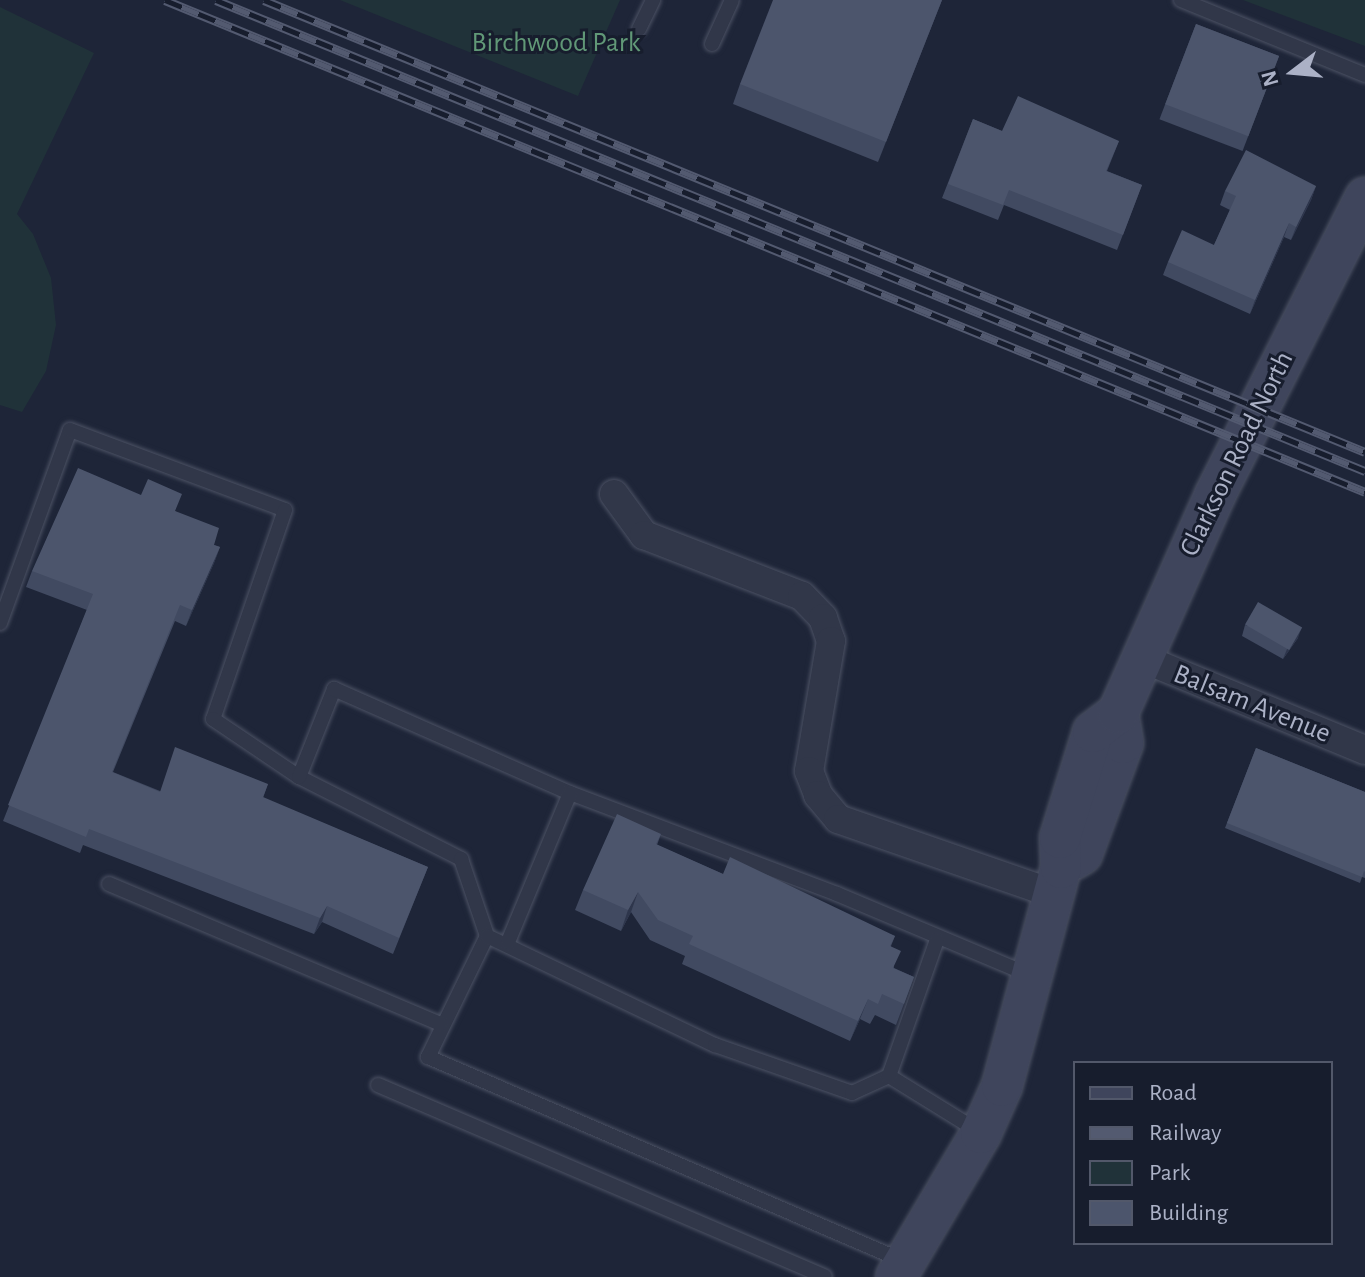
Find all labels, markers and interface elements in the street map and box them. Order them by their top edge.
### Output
park label: Birchwood Park [471,26,641,60]
north arrow [1253,32,1333,112]
text: N [1257,68,1283,89]
street label: Clarkson Road North [1173,346,1301,562]
street label: Balsam Avenue [1168,657,1336,751]
legend [1073,1061,1333,1245]
text: Road [1149,1081,1197,1105]
text: Railway [1149,1121,1221,1145]
text: Park [1149,1161,1190,1185]
text: Building [1149,1201,1228,1225]

